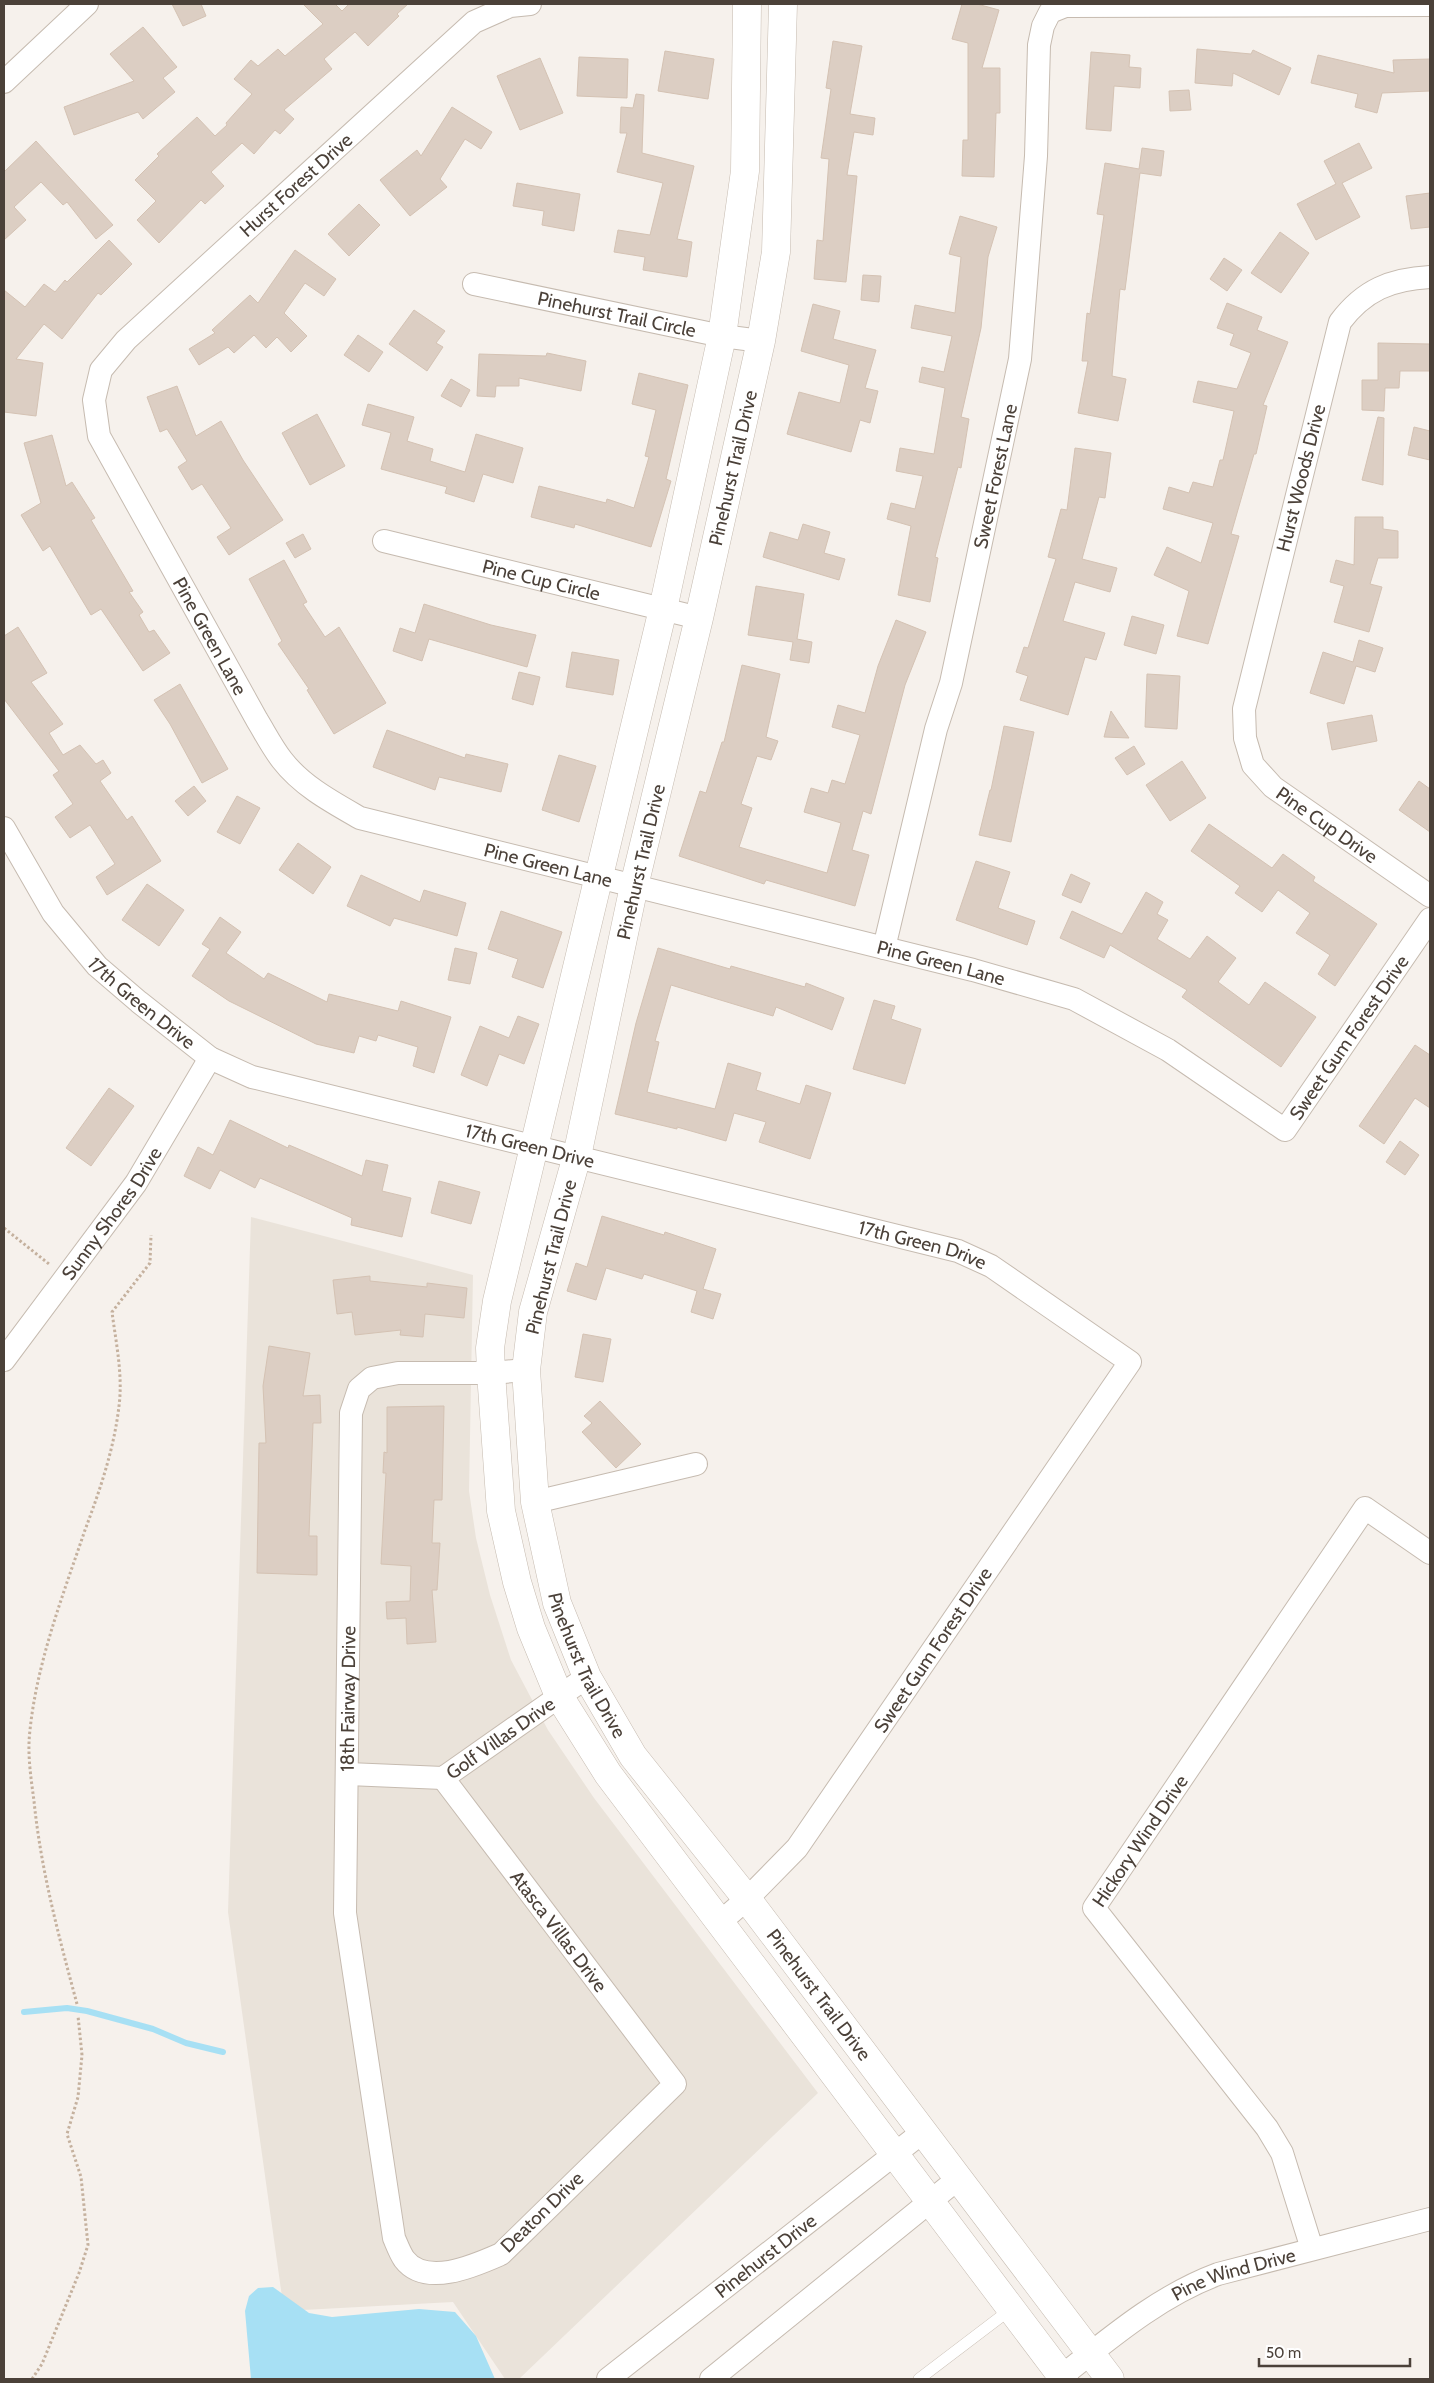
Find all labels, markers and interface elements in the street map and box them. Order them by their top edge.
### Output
street label: Hurst Forest Drive [235,128,357,242]
street label: Pinehurst Trail Circle [536,286,698,342]
street label: Pinehurst Trail Drive [704,388,762,548]
street label: Sweet Forest Lane [968,401,1022,551]
street label: Hurst Woods Drive [1272,402,1331,554]
street label: Pine Cup Circle [480,554,603,605]
street label: Pine Green Lane [168,573,252,699]
street label: Pine Cup Drive [1272,781,1382,868]
street label: Pinehurst Trail Drive [612,782,670,942]
street label: Pine Green Lane [482,838,615,892]
street label: Pine Green Lane [875,935,1008,990]
street label: Sweet Gum Forest Drive [1284,950,1413,1124]
street label: 17th Green Drive [83,952,200,1054]
street label: 17th Green Drive [463,1118,597,1173]
street label: Sunny Shores Drive [56,1142,166,1284]
street label: Pinehurst Trail Drive [521,1177,581,1337]
street label: 17th Green Drive [856,1215,990,1274]
street label: Sweet Gum Forest Drive [869,1563,997,1737]
street label: Pinehurst Trail Drive [544,1590,632,1742]
street label: 18th Fairway Drive [335,1625,360,1772]
street label: Golf Villas Drive [441,1692,559,1784]
street label: Hickory Wind Drive [1087,1770,1193,1911]
street label: Atasca Villas Drive [506,1866,612,1996]
street label: Pinehurst Trail Drive [762,1924,876,2065]
street label: Deaton Drive [496,2167,589,2257]
street label: Pinehurst Drive [710,2208,821,2302]
street label: Pine Wind Drive [1167,2243,1298,2305]
scale bar [1259,2336,1410,2368]
text: 50 m [1266,2344,1301,2362]

